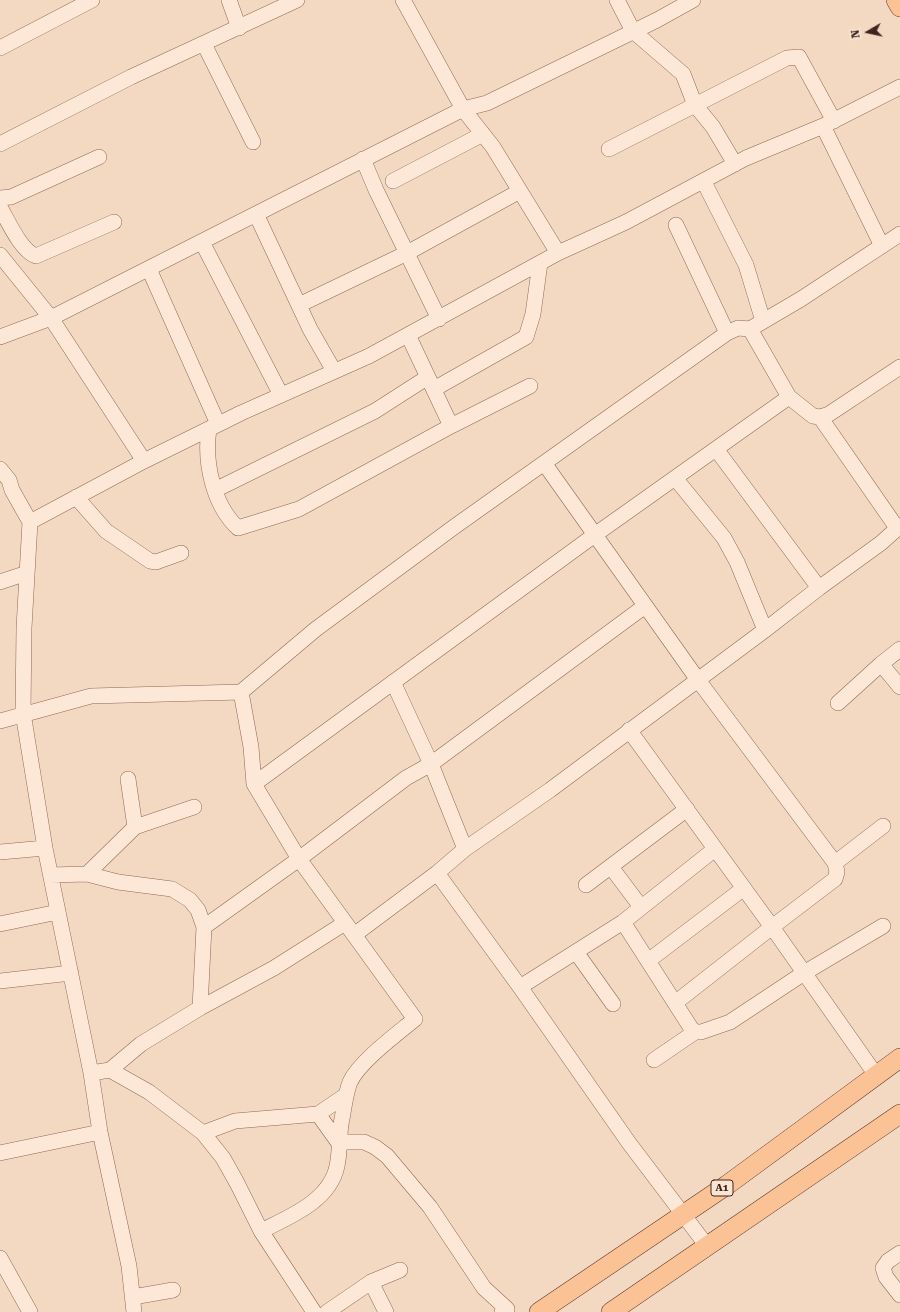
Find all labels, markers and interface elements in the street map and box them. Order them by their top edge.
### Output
north arrow [848,12,888,52]
text: N [849,29,863,39]
road number: A1 [711,1180,733,1196]

